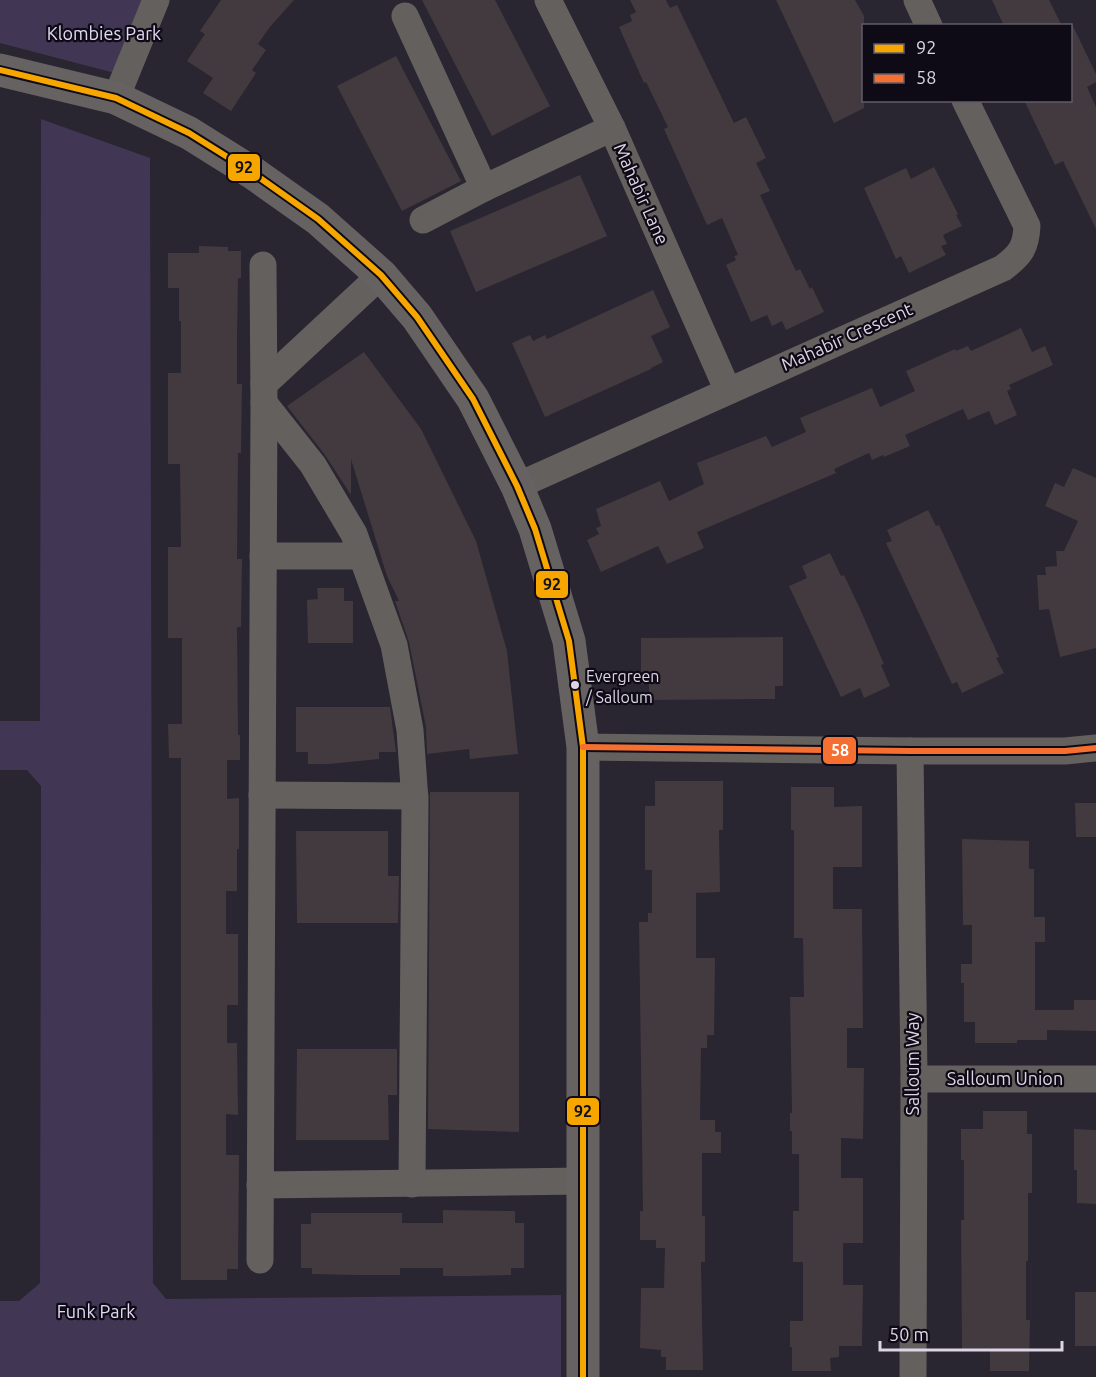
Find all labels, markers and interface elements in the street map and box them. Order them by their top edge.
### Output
park label: Klombies Park [47,23,161,43]
legend [862,24,1072,102]
text: 92 [916,37,936,57]
text: 58 [916,67,936,87]
street label: Mahabir Lane [611,140,673,247]
line badge: 92 [227,153,261,182]
text: 92 [235,158,253,176]
street label: Mahabir Crescent [778,298,915,374]
line badge: 92 [535,570,569,599]
text: 92 [543,575,561,593]
place label: Evergreen / Salloum [585,667,660,706]
marker: Evergreen / Salloum [569,679,581,691]
line badge: 58 [822,736,857,765]
text: 58 [831,741,849,759]
street label: Salloum Way [902,1012,922,1115]
street label: Salloum Union [947,1068,1063,1088]
line badge: 92 [566,1097,600,1126]
text: 92 [574,1102,592,1120]
park label: Funk Park [57,1301,135,1321]
scale bar [880,1314,1062,1352]
text: 50 m [889,1324,929,1344]

